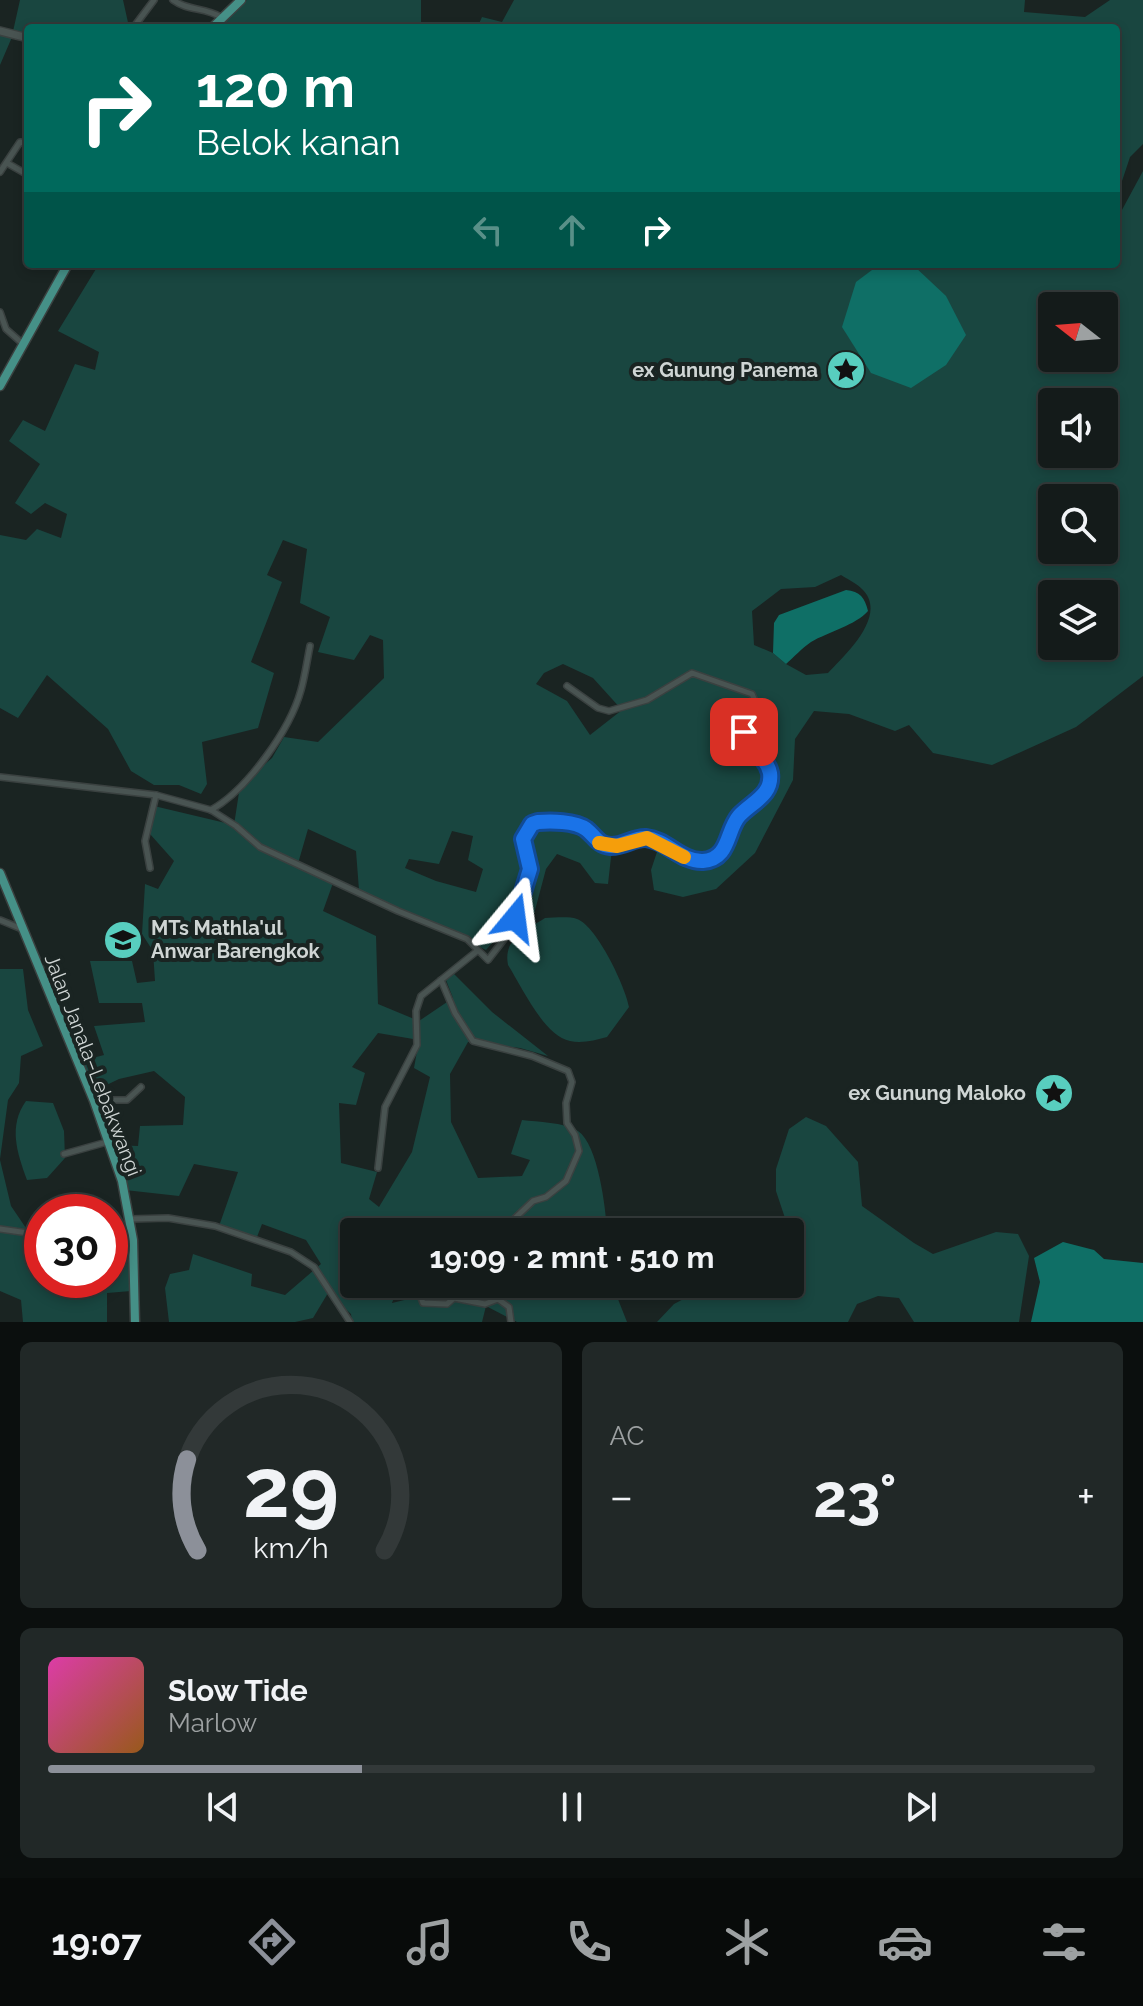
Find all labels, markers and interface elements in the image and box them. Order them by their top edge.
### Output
text: 120 m [196,54,355,120]
icon: right [64,56,168,160]
text: Belok kanan [196,121,401,163]
icon: left [466,208,510,252]
icon: ahead [550,208,594,252]
icon: right [634,208,678,252]
north arrow [1038,292,1118,372]
map controls [1038,292,1118,660]
place icon: ex Gunung Panema [825,349,867,391]
place label: ex Gunung Panema [632,358,818,382]
button: sound [1038,388,1118,468]
button: search [1038,484,1118,564]
button: layers [1038,580,1118,660]
pin [710,698,778,766]
icon: arrive [722,710,766,754]
position arrow [473,876,557,960]
place label: MTs Mathla'ul Anwar Barengkok [151,916,321,963]
school or university icon: MTs Mathla'ul Anwar Barengkok [102,919,144,961]
street label: Jalan Janala–Lebakwangi [40,951,146,1179]
place icon: ex Gunung Maloko [1033,1072,1075,1114]
place label: ex Gunung Maloko [848,1081,1026,1105]
speed limit sign: 30 [24,1194,128,1298]
text: 19:09 · 2 mnt · 510 m [430,1240,714,1275]
text: AC [610,1421,644,1451]
text: 29 [243,1439,339,1536]
text: 23° [813,1461,897,1531]
text: − [610,1471,633,1522]
text: + [1077,1471,1095,1522]
text: km/h [253,1531,328,1565]
text: Slow Tide [168,1673,308,1708]
text: Marlow [168,1708,257,1738]
icon: previous [201,1785,245,1829]
icon: pause [550,1785,594,1829]
icon: next [899,1785,943,1829]
icon: directions [244,1914,300,1970]
icon: music [402,1914,458,1970]
icon: phone [561,1914,617,1970]
icon: climate [719,1914,775,1970]
icon: car [877,1914,933,1970]
icon: filters [1036,1914,1092,1970]
text: 19:07 [51,1921,141,1963]

